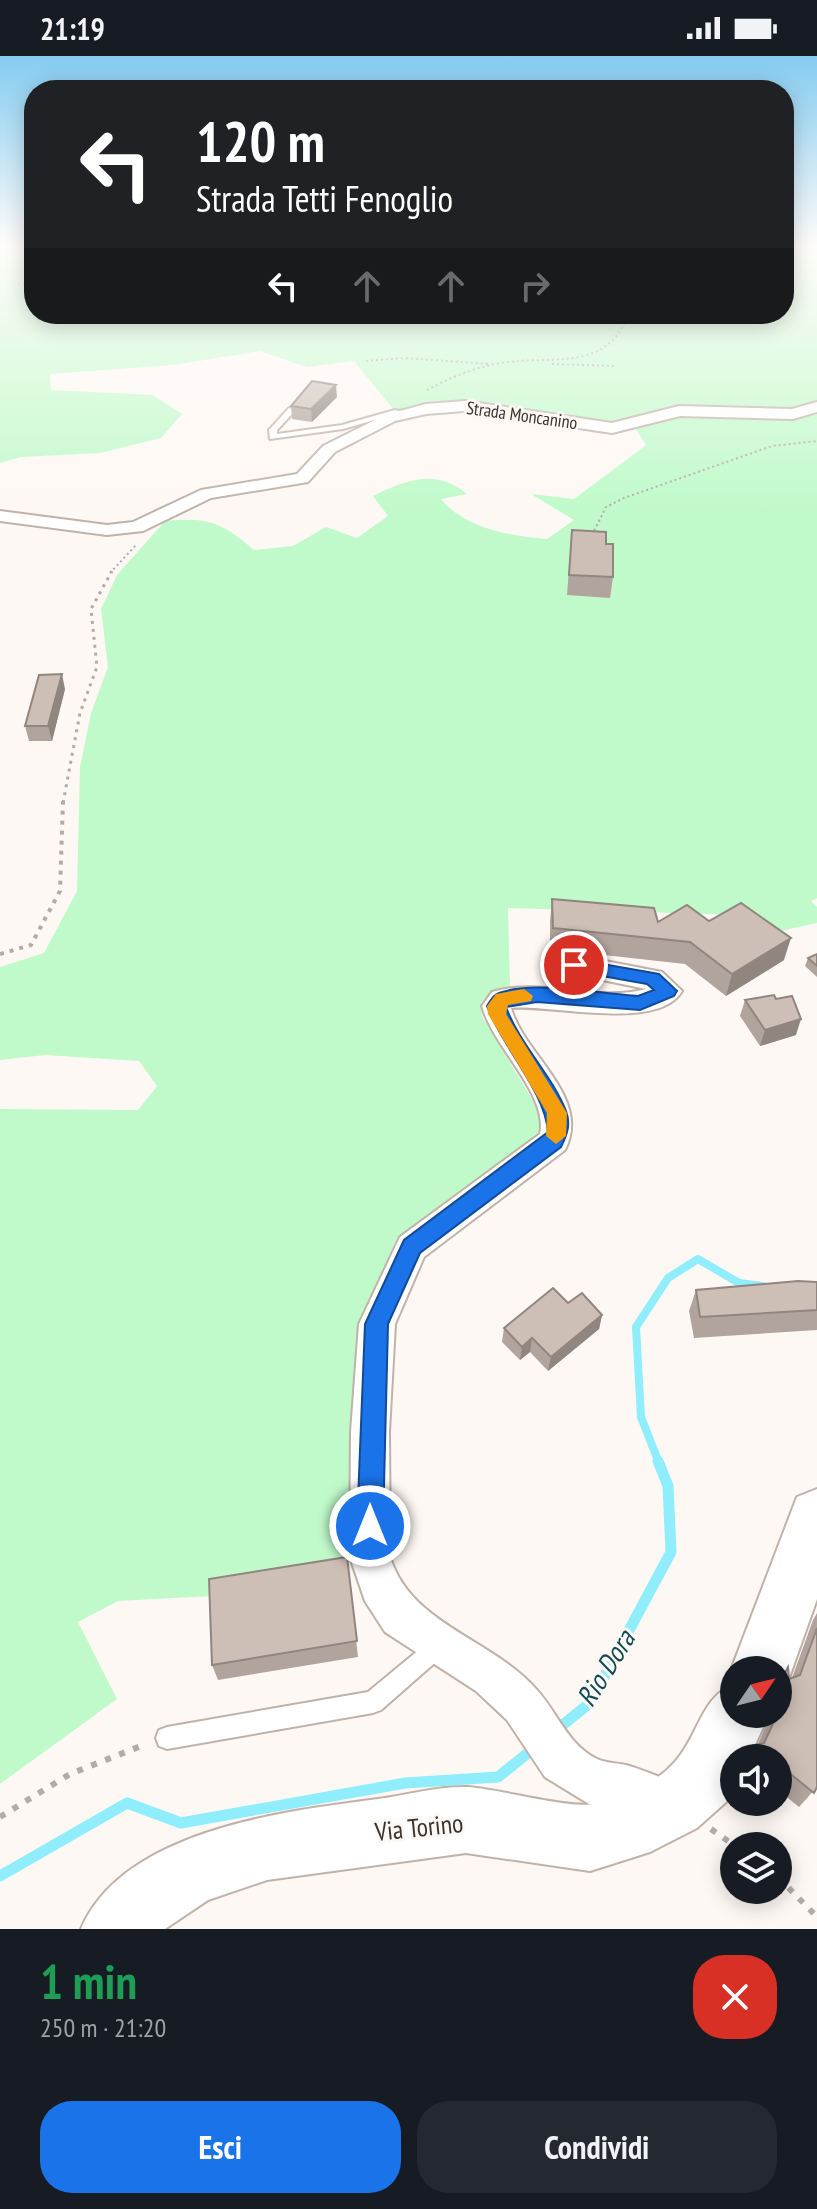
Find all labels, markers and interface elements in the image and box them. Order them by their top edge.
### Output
text: 21:19 [40,9,105,48]
text: 120 m [196,105,325,177]
icon: left [64,112,168,216]
text: Strada Tetti Fenoglio [196,175,453,222]
icon: left [261,264,305,308]
icon: ahead [345,264,389,308]
icon: ahead [429,264,473,308]
icon: right [513,264,557,308]
street label: Strada Moncanino [465,396,579,434]
pin [540,931,608,999]
icon: arrive [552,943,596,987]
position arrow [328,1484,412,1568]
water label: Rio Dora [567,1621,644,1713]
north arrow [720,1656,792,1728]
map controls [720,1656,792,1904]
button: sound [720,1744,792,1816]
street label: Via Torino [372,1806,465,1848]
button: layers [720,1832,792,1904]
text: 1 min [40,1950,137,2012]
button: close [693,1955,777,2039]
text: 250 m · 21:20 [40,2011,166,2044]
button: Esci [40,2101,401,2193]
button: Condividi [417,2101,777,2193]

